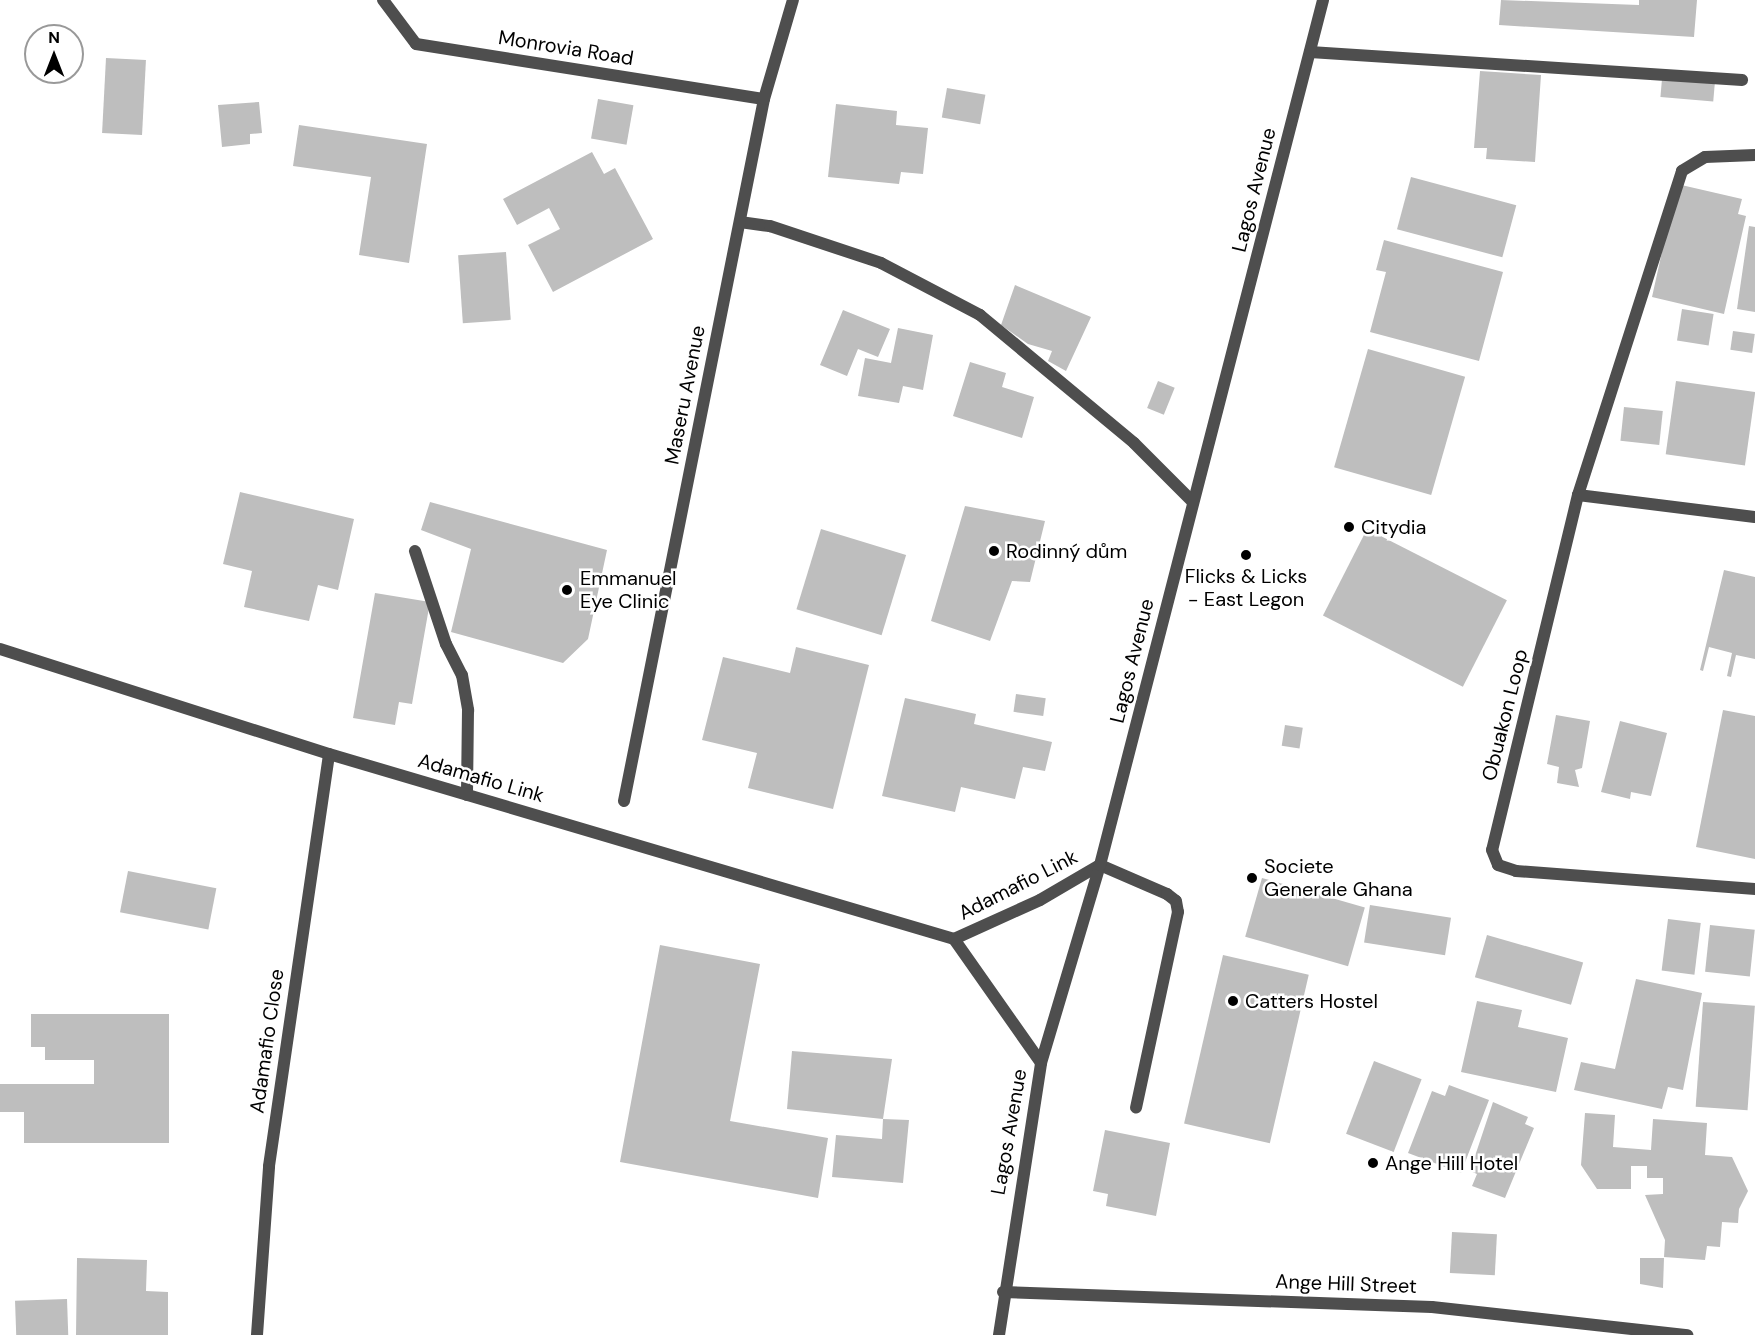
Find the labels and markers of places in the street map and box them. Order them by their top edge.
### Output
place label: Citydia [1361,515,1426,539]
marker: Citydia [1342,520,1356,534]
place label: Rodinný dům [1006,539,1127,563]
marker: Rodinný dům [987,544,1001,558]
marker: Flicks & Licks - East Legon [1239,548,1253,562]
place label: Flicks & Licks - East Legon [1185,564,1307,611]
place label: Emmanuel Eye Clinic [580,566,677,613]
marker: Emmanuel Eye Clinic [558,581,576,599]
place label: Societe Generale Ghana [1264,855,1413,902]
marker: Societe Generale Ghana [1245,871,1259,885]
place label: Catters Hostel [1245,989,1378,1013]
marker: Catters Hostel [1226,994,1240,1008]
place label: Ange Hill Hotel [1385,1151,1518,1175]
marker: Ange Hill Hotel [1366,1156,1380,1170]

